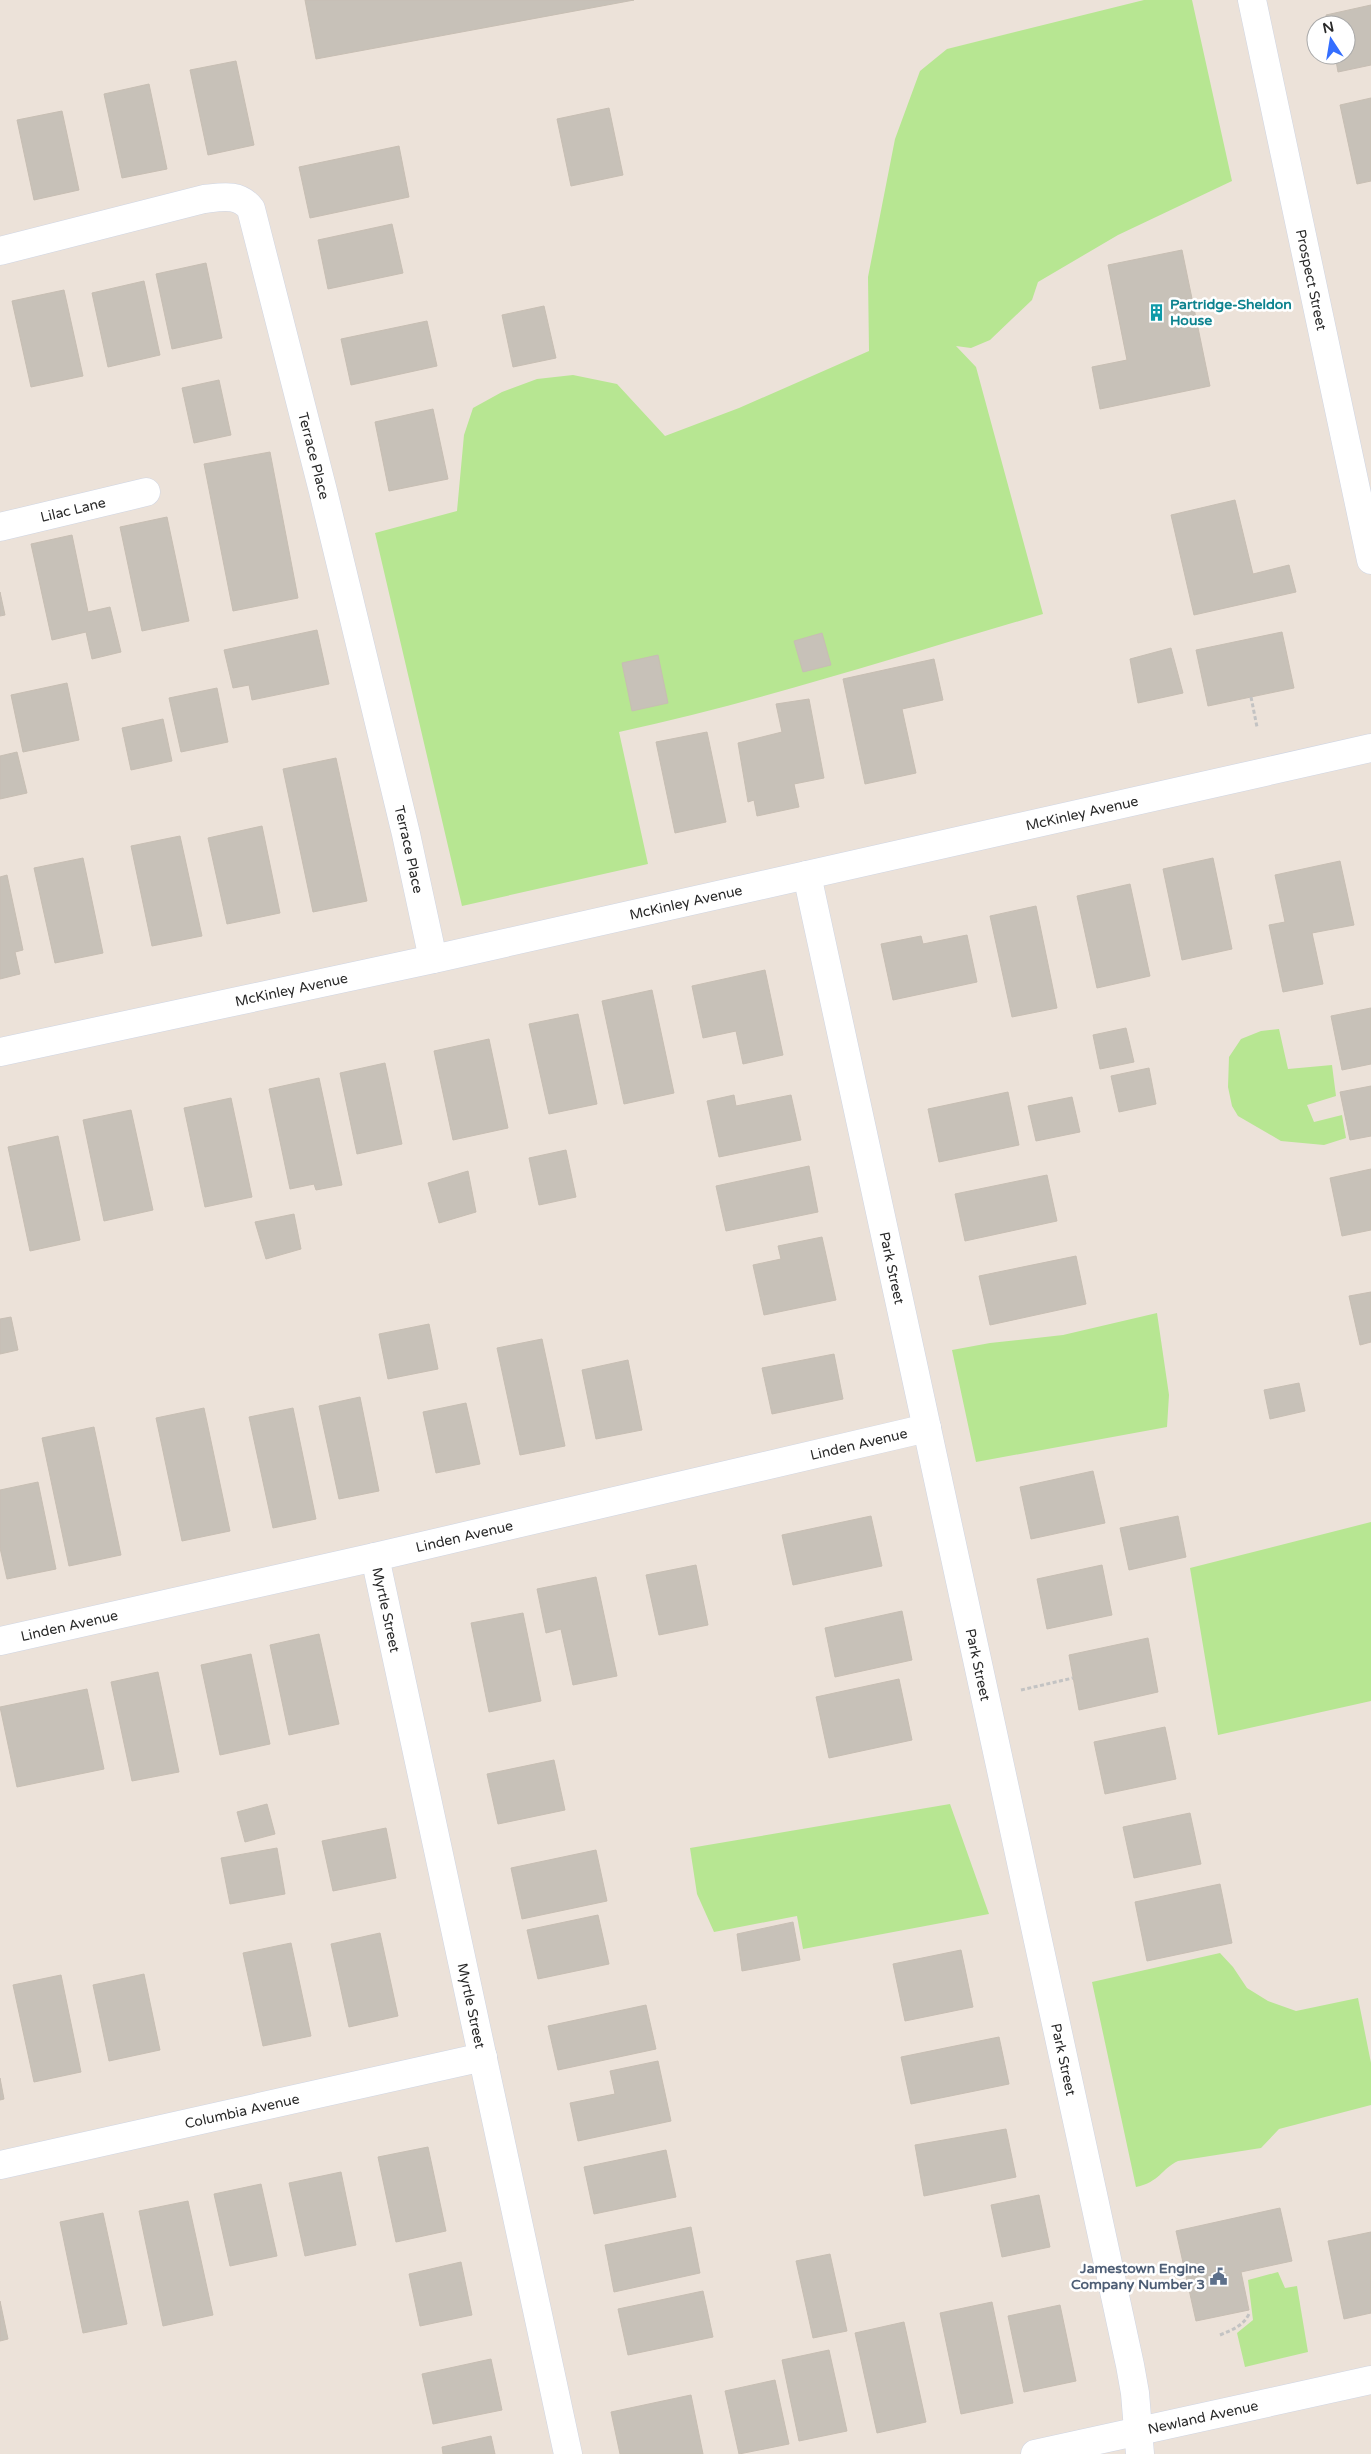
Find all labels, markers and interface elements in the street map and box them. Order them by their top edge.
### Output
north arrow [1306,15,1356,65]
text: N [1321,18,1336,37]
street label: Prospect Street [1292,228,1331,333]
place label: Partridge-Sheldon House [1170,296,1292,329]
building icon: Partridge-Sheldon House [1146,302,1166,322]
street label: Terrace Place [295,410,333,501]
street label: Lilac Lane [39,493,107,526]
street label: McKinley Avenue [1024,792,1140,834]
street label: Terrace Place [391,804,427,895]
street label: McKinley Avenue [628,881,744,923]
street label: McKinley Avenue [233,969,349,1010]
street label: Park Street [876,1230,908,1306]
street label: Linden Avenue [808,1424,909,1464]
street label: Linden Avenue [414,1517,515,1556]
street label: Myrtle Street [369,1566,404,1655]
street label: Linden Avenue [19,1606,120,1645]
street label: Park Street [962,1627,994,1703]
street label: Myrtle Street [454,1962,489,2051]
street label: Park Street [1048,2022,1080,2098]
street label: Columbia Avenue [183,2090,301,2132]
place label: Jamestown Engine Company Number 3 [1071,2260,1205,2293]
public building icon: Jamestown Engine Company Number 3 [1209,2266,1229,2286]
street label: Newland Avenue [1146,2397,1260,2437]

